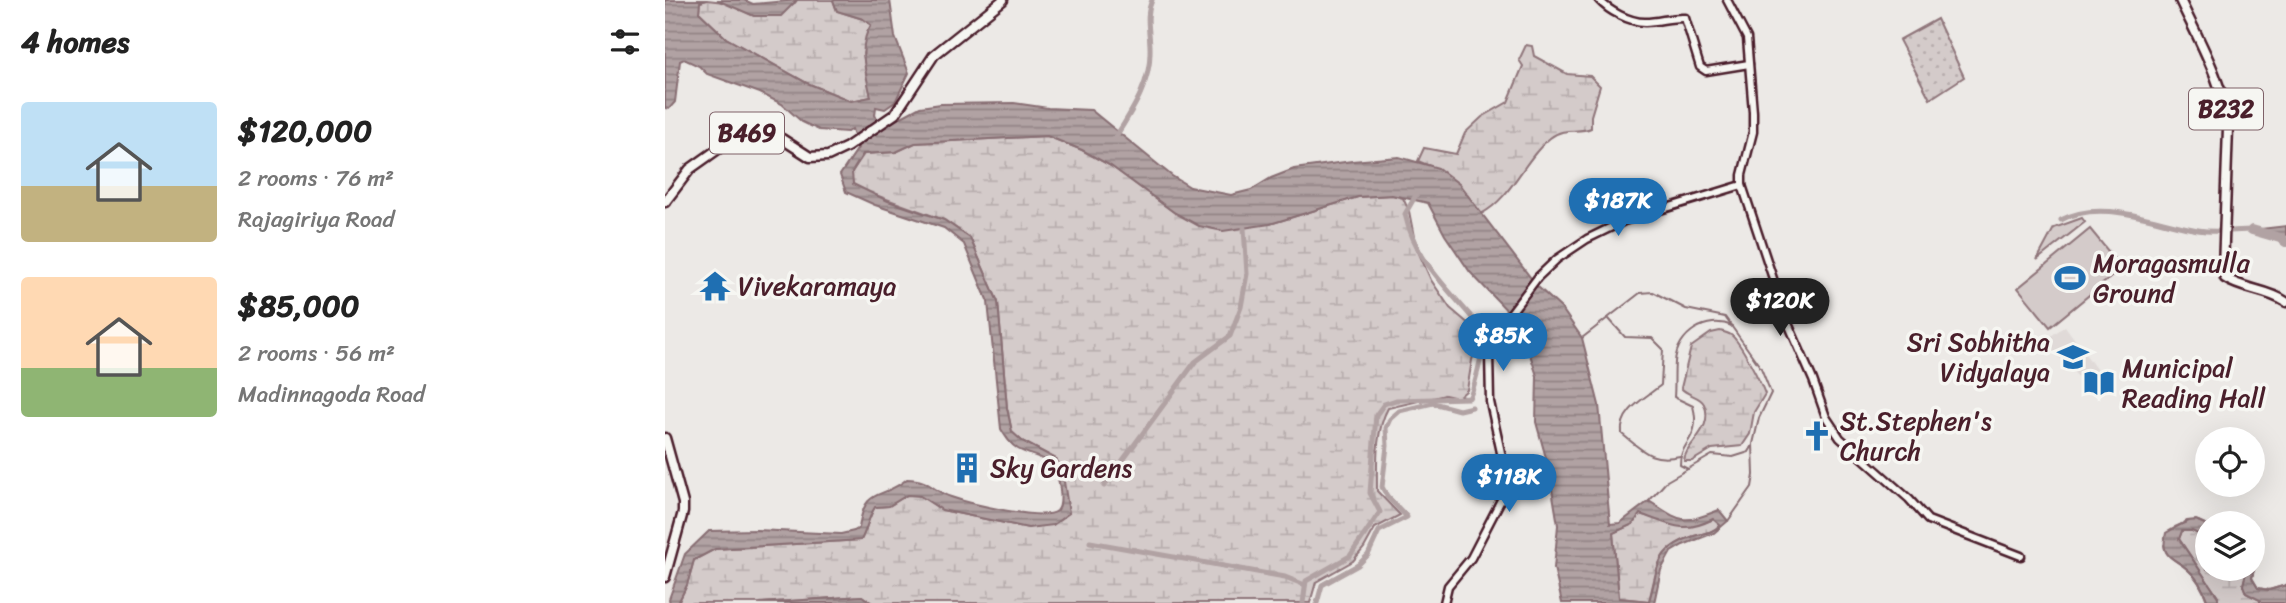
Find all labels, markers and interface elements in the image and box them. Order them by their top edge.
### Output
text: 4 homes [21,15,129,69]
icon: filters [606,23,644,61]
road number: B232 [2189,88,2263,130]
text: $120,000 [238,104,372,158]
road number: B469 [710,113,784,154]
icon: home [77,130,161,214]
text: 2 rooms · 76 m² [238,158,394,199]
pin: $187K [1569,178,1667,238]
text: $187K [1585,180,1651,221]
text: Rajagiriya Road [238,199,395,240]
place label: Moragasmulla Ground [2093,240,2251,316]
sports icon: Moragasmulla Ground [2053,261,2087,295]
place label: Vivekaramaya [738,263,896,309]
temple icon: Vivekaramaya [698,269,732,303]
pin: $120K [1731,278,1829,338]
text: $85,000 [238,279,360,333]
text: $120K [1746,280,1814,321]
icon: home [77,305,161,389]
pin: $85K [1462,314,1544,373]
text: $85K [1474,315,1532,356]
place label: Sri Sobhitha Vidyalaya [1907,319,2050,395]
text: 2 rooms · 56 m² [238,333,395,374]
school or university icon: Sri Sobhitha Vidyalaya [2056,340,2090,374]
place label: Municipal Reading Hall [2122,345,2266,421]
library icon: Municipal Reading Hall [2082,366,2116,400]
text: Madinnagoda Road [238,374,425,415]
place label: St.Stephen's Church [1840,398,1992,474]
church icon: St.Stephen's Church [1800,419,1834,453]
map controls [2195,427,2265,581]
button: locate [2195,427,2265,497]
place label: Sky Gardens [990,445,1132,491]
building icon: Sky Gardens [950,451,984,485]
pin: $118K [1460,454,1558,514]
text: $118K [1477,456,1541,497]
button: layers [2195,511,2265,581]

